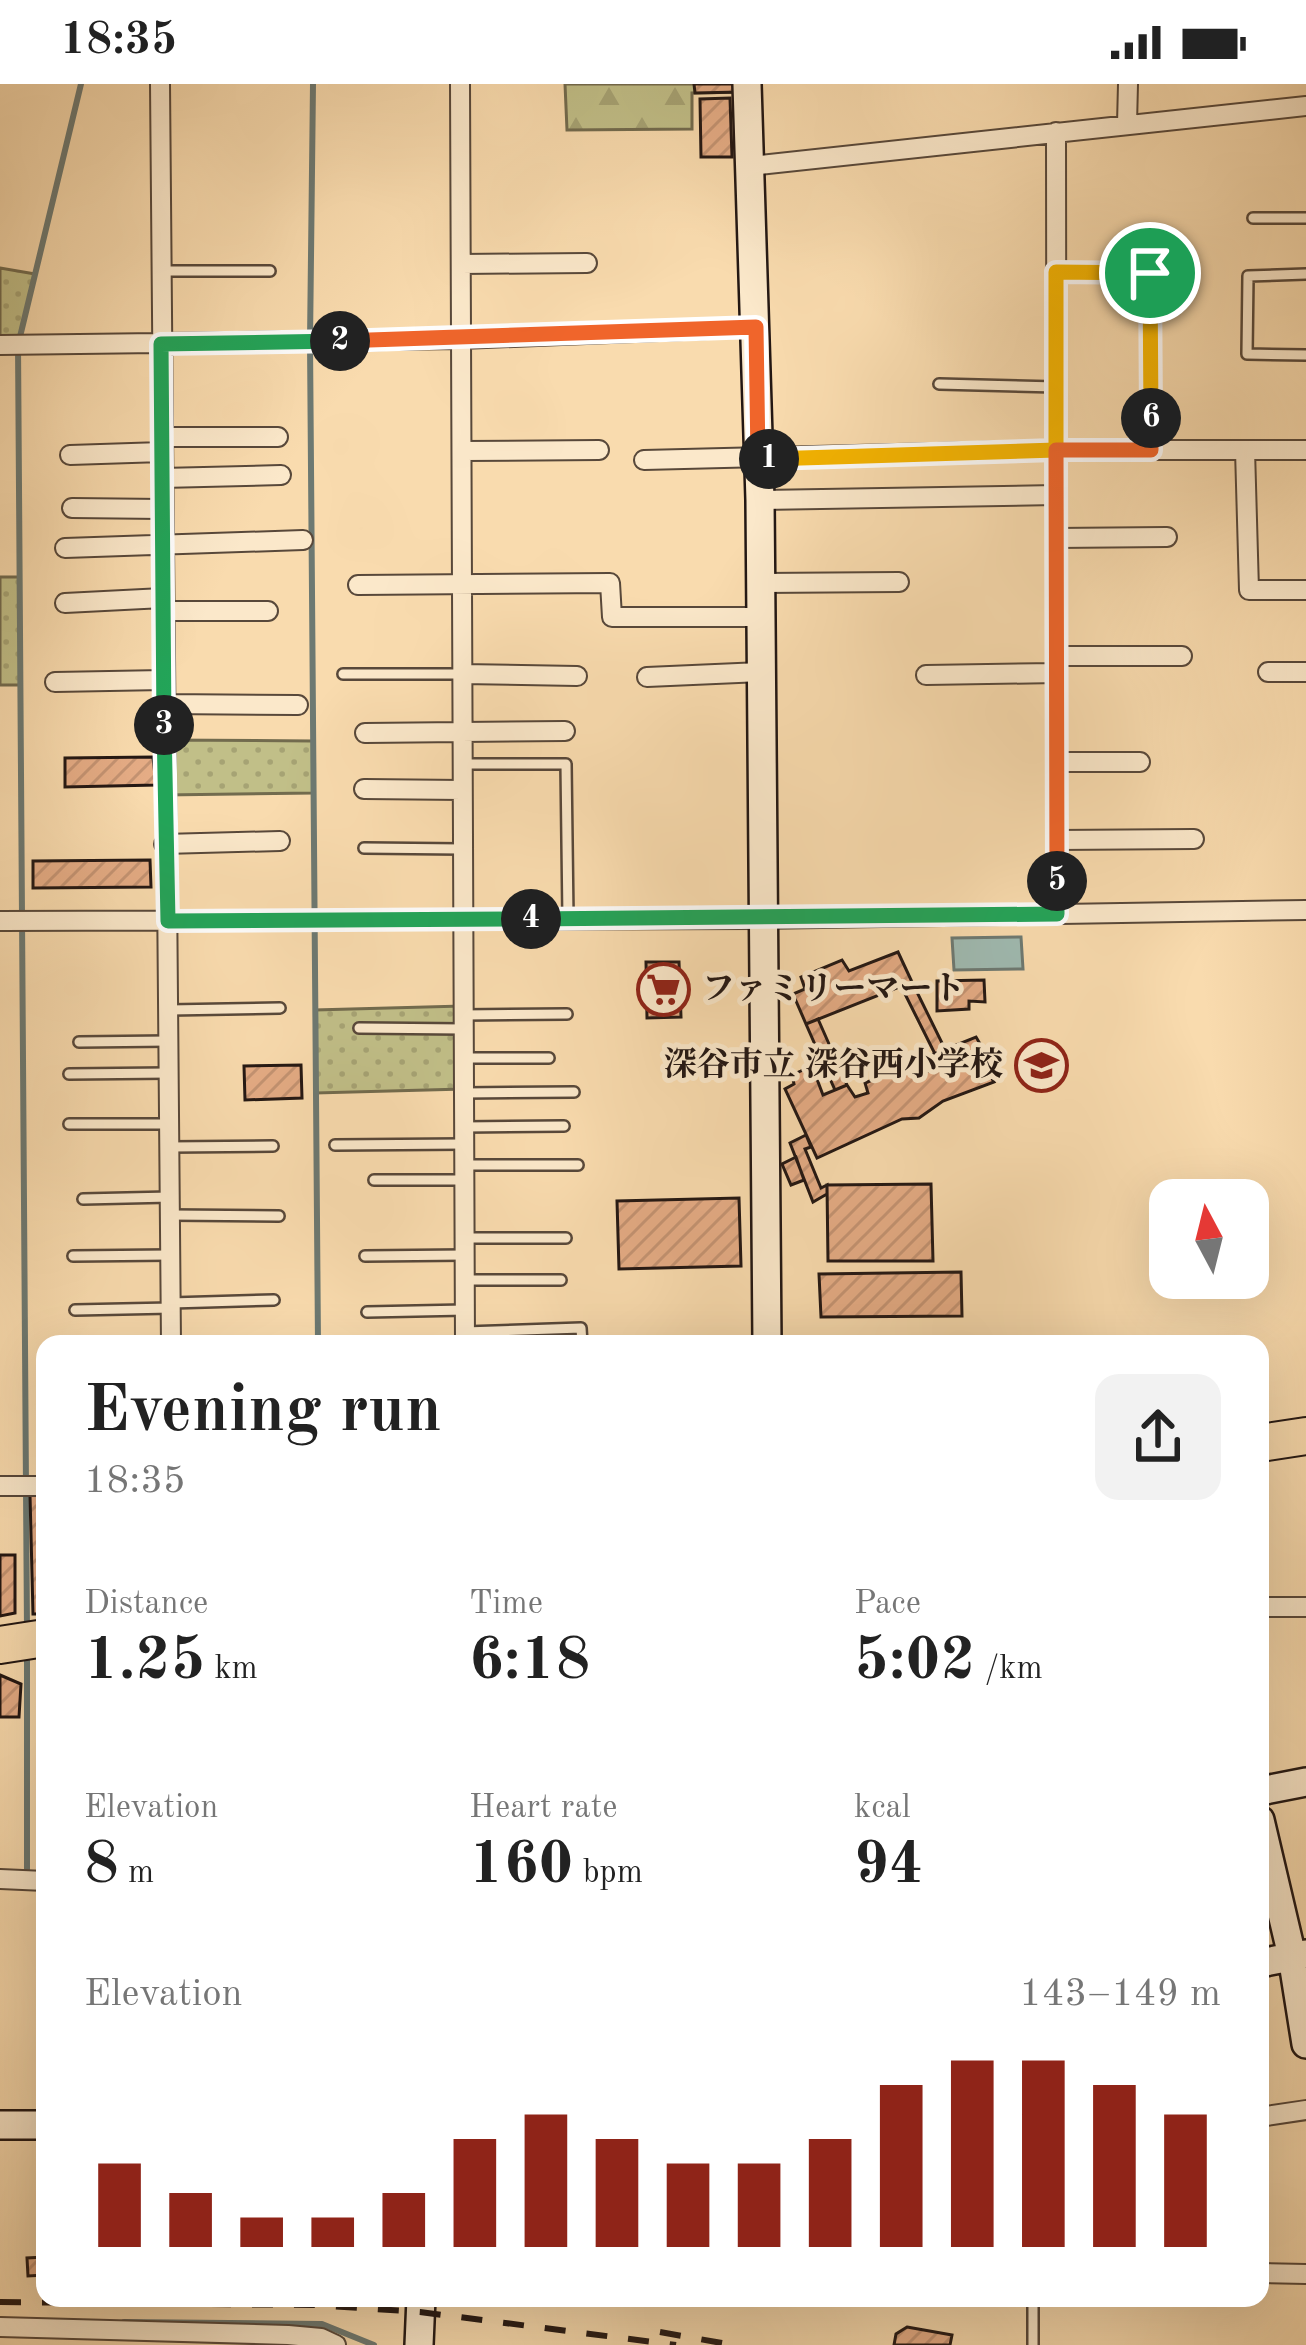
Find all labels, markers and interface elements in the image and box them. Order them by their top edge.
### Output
text: 18:35 [60,19,177,64]
pin [1099,222,1201,324]
icon: arrive [1117,240,1183,306]
pin: 2 [310,311,370,371]
text: 2 [330,324,350,357]
pin: 6 [1121,388,1181,448]
text: 6 [1141,401,1161,434]
pin: 1 [739,429,799,489]
text: 1 [759,442,779,475]
pin: 3 [134,695,194,755]
text: 3 [154,708,174,741]
pin: 5 [1027,851,1087,911]
text: 5 [1047,864,1067,897]
pin: 4 [501,889,561,949]
text: 4 [521,902,541,935]
supermarket icon: ファミリーマート [635,962,691,1018]
place label: ファミリーマート [702,972,965,1007]
school or university icon: 深谷市立 深谷西小学校 [1014,1038,1070,1094]
place label: 深谷市立 深谷西小学校 [664,1046,1003,1083]
north arrow [1149,1179,1269,1299]
map controls [1149,1179,1269,1299]
button: share [1095,1374,1221,1500]
text: Evening run [84,1380,442,1446]
text: 18:35 [84,1462,185,1501]
text: Distance [84,1588,208,1621]
text: Time [469,1588,543,1621]
text: Pace [854,1588,921,1621]
text: 1.25 [84,1632,205,1692]
text: 6:18 [469,1632,590,1692]
text: 5:02 [854,1632,975,1692]
text: km [205,1653,258,1686]
text: /km [975,1653,1043,1686]
text: Elevation [84,1792,218,1825]
text: Heart rate [469,1792,617,1825]
text: kcal [854,1792,911,1825]
text: 8 [84,1836,119,1896]
text: 160 [469,1836,573,1896]
text: 94 [854,1836,924,1896]
text: m [119,1857,154,1890]
text: bpm [573,1857,643,1890]
text: Elevation [84,1975,243,2014]
text: 143–149 m [1019,1975,1221,2014]

